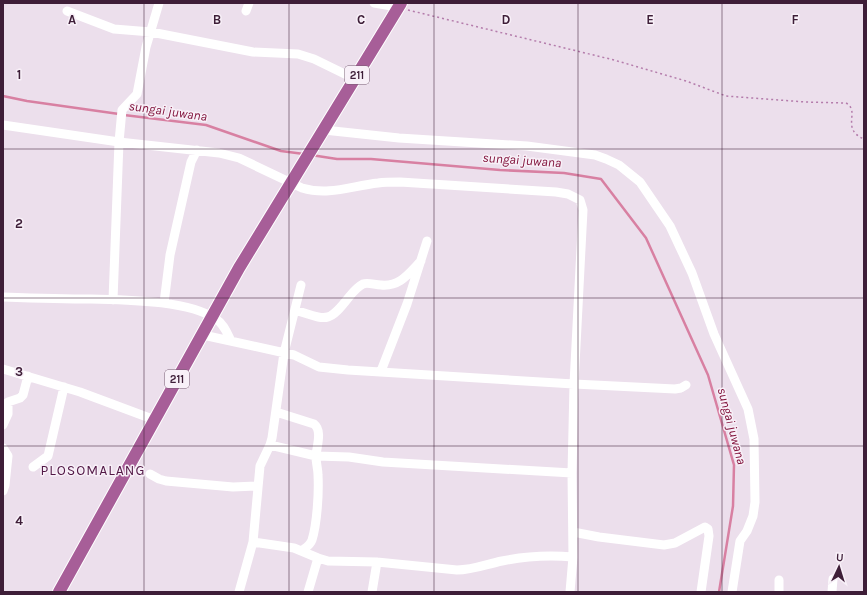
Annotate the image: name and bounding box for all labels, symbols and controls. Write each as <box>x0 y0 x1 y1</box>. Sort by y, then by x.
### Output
text: A <box>68 12 76 27</box>
text: B <box>213 12 221 27</box>
text: C <box>357 12 365 27</box>
text: D <box>502 12 511 27</box>
text: E <box>646 12 654 27</box>
text: F <box>791 12 799 27</box>
road number: 211 <box>345 66 369 84</box>
text: 1 <box>17 67 21 82</box>
water label: sungai juwana <box>128 98 209 124</box>
water label: sungai juwana <box>482 150 562 170</box>
text: 2 <box>15 216 23 231</box>
text: 3 <box>15 364 23 379</box>
road number: 211 <box>165 370 189 388</box>
water label: sungai juwana <box>715 386 750 467</box>
district label: PLOSOMALANG <box>41 462 145 479</box>
text: 4 <box>15 513 23 528</box>
north arrow <box>819 547 859 587</box>
text: U <box>835 551 844 564</box>

